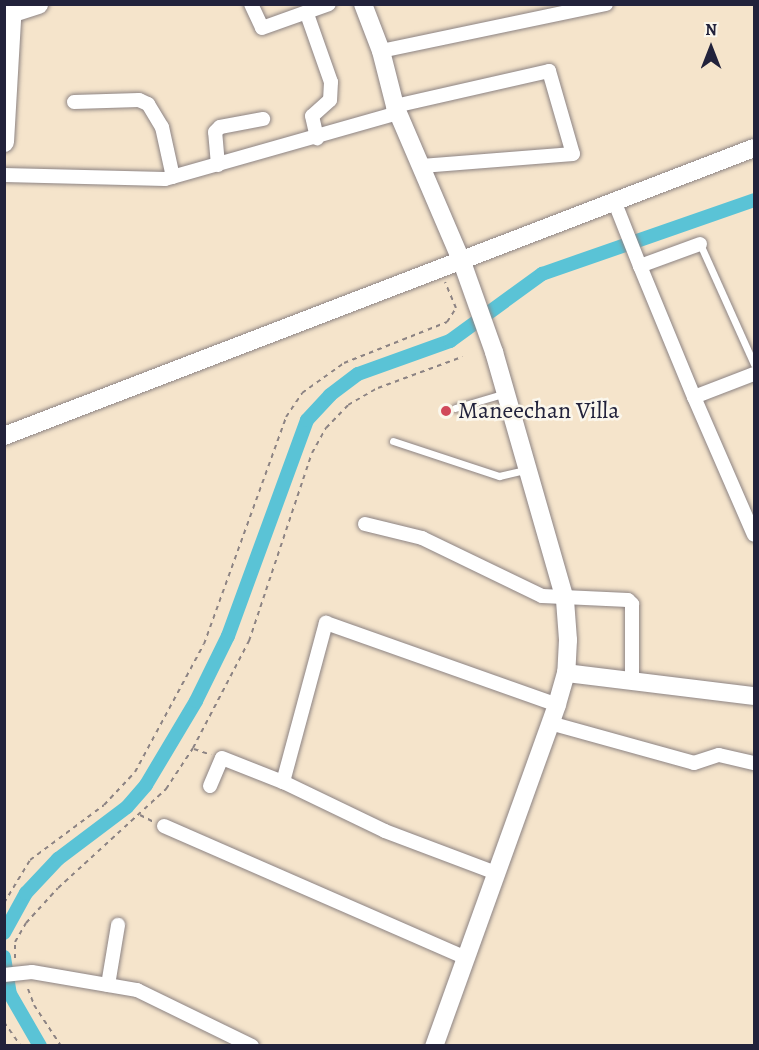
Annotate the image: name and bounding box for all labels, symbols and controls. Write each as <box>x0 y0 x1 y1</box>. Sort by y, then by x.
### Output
north arrow <box>681 18 741 78</box>
text: N <box>705 19 717 41</box>
place label: Maneechan Villa <box>458 397 619 425</box>
marker: Maneechan Villa <box>439 404 453 418</box>

